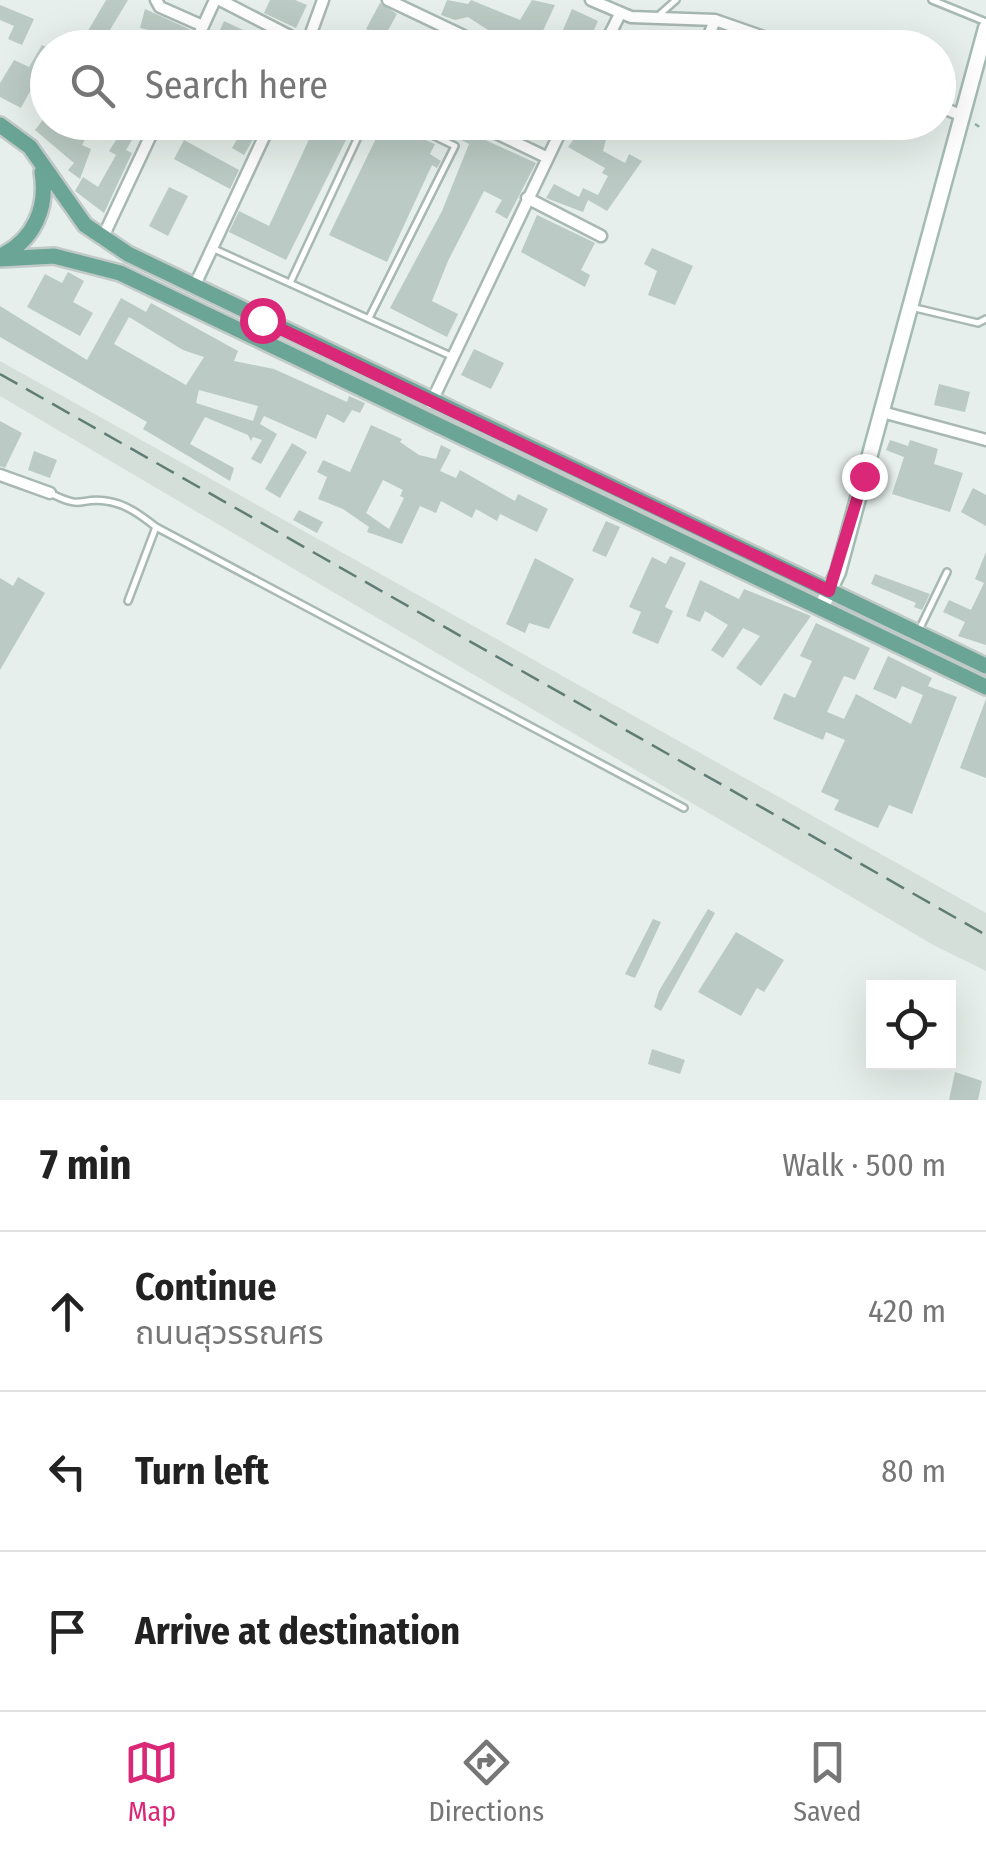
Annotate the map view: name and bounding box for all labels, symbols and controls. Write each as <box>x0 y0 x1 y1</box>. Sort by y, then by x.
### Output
search box <box>30 30 956 140</box>
icon: search <box>65 58 120 113</box>
text: Search here <box>145 62 328 108</box>
route start <box>240 298 286 344</box>
route end <box>842 454 888 500</box>
map controls <box>866 980 956 1070</box>
button: locate <box>866 980 956 1070</box>
text: 7 min <box>40 1140 132 1190</box>
text: Walk · 500 m <box>782 1146 946 1184</box>
text: Continue <box>135 1264 276 1310</box>
icon: ahead <box>40 1284 95 1339</box>
text: 420 m <box>868 1292 946 1330</box>
text: ถนนสุวรรณศร <box>135 1314 324 1352</box>
icon: left <box>40 1444 95 1499</box>
text: Turn left <box>135 1448 269 1494</box>
text: 80 m <box>881 1452 946 1490</box>
icon: arrive <box>40 1604 95 1659</box>
text: Arrive at destination <box>135 1608 460 1654</box>
tab: Map <box>124 1735 179 1828</box>
tab: Directions <box>428 1735 544 1828</box>
tab: Saved <box>793 1735 862 1828</box>

